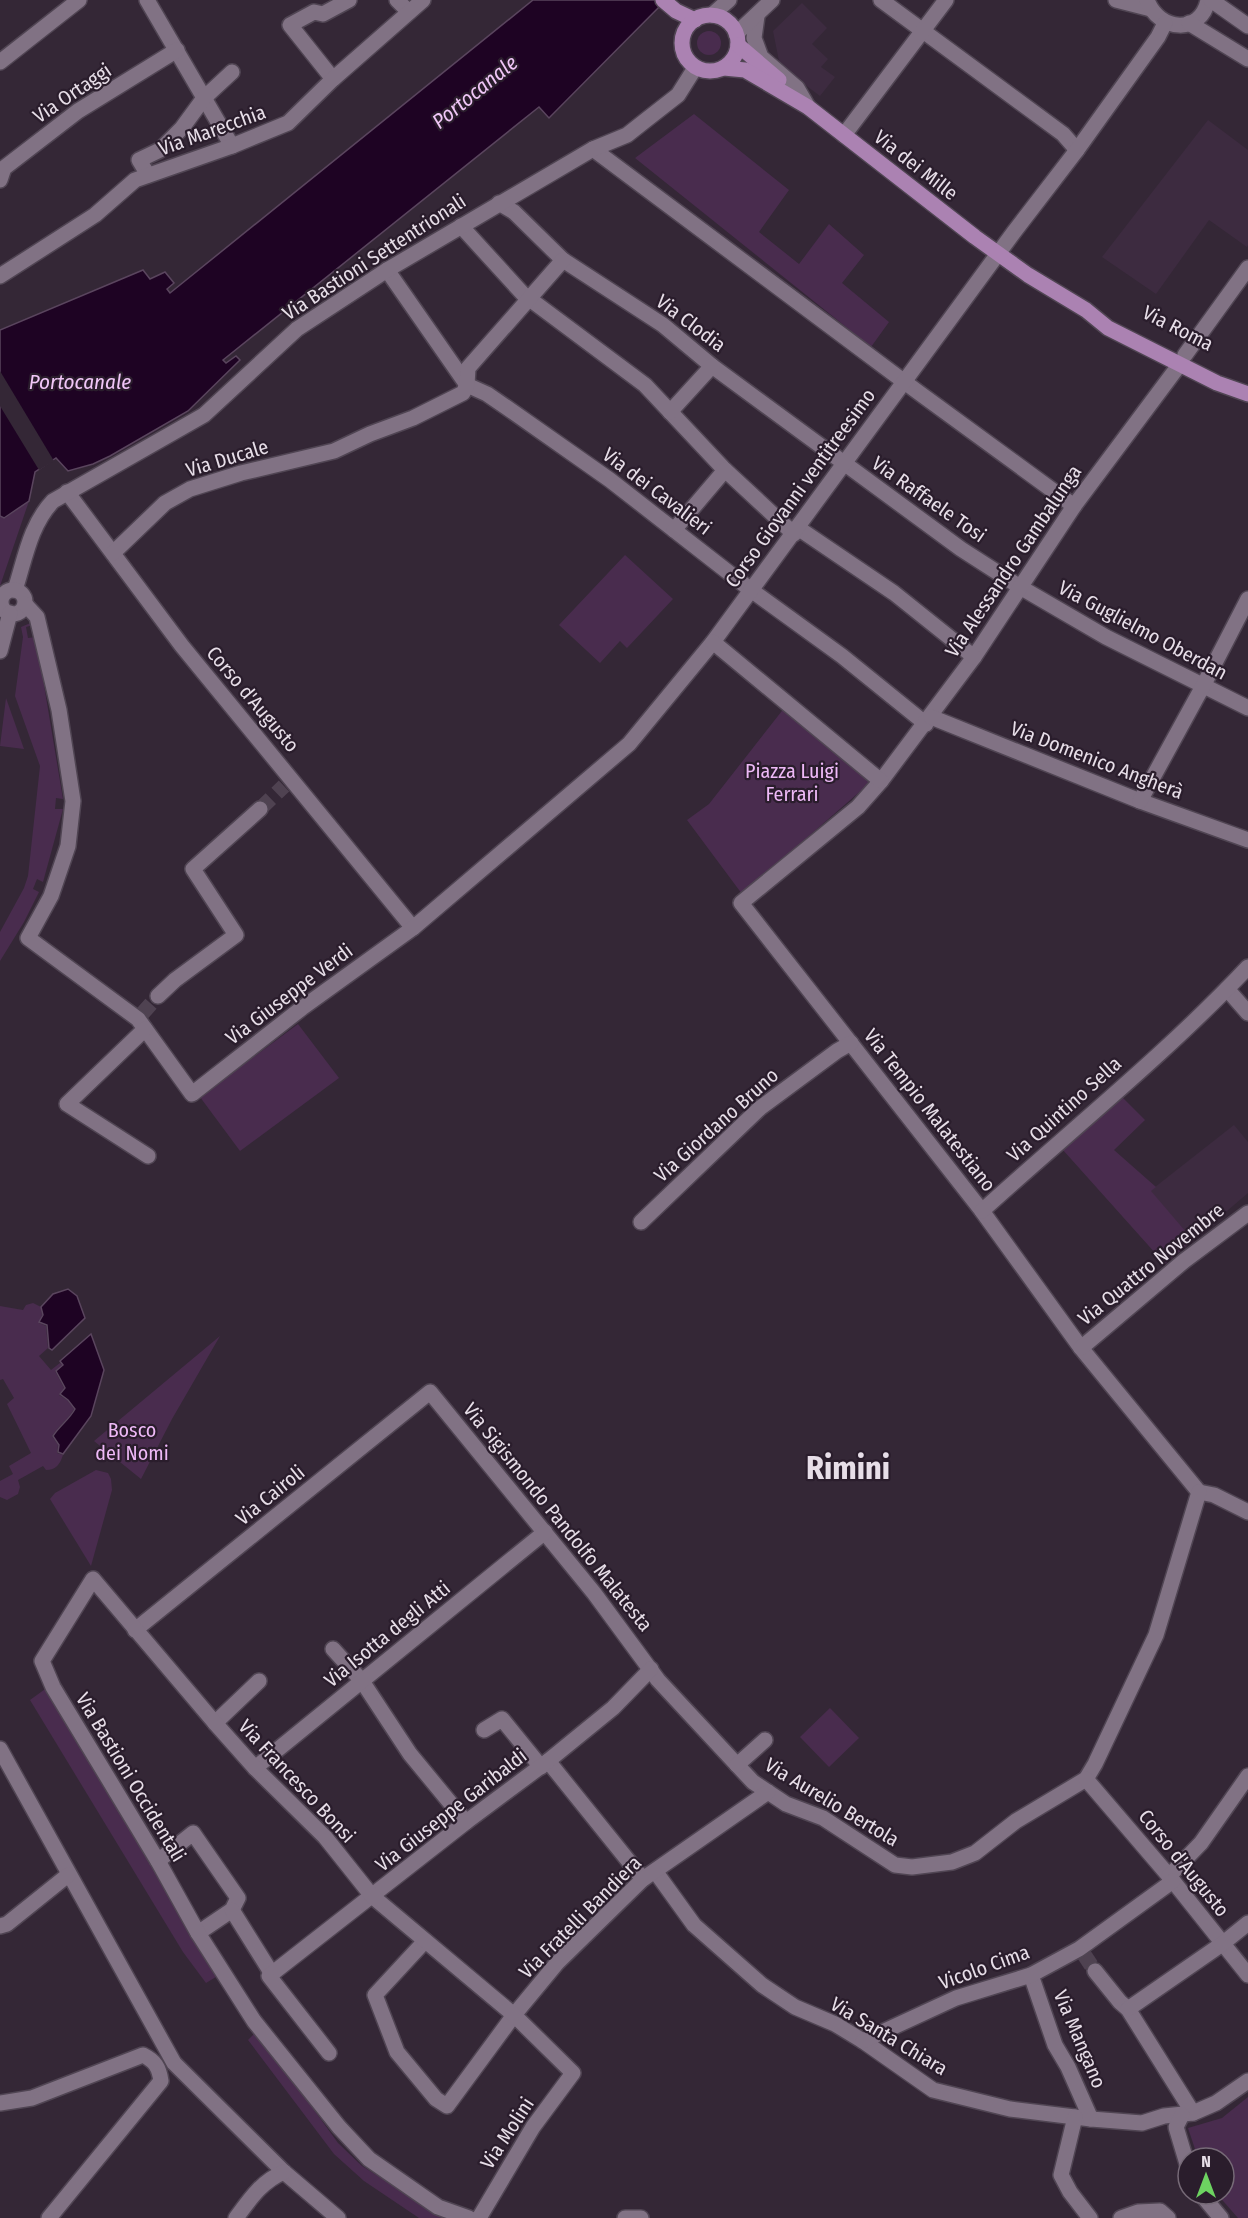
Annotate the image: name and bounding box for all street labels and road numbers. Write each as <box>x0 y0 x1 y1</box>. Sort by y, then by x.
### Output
street label: Via Ortaggi <box>28 58 116 128</box>
street label: Via Marecchia <box>155 100 269 160</box>
street label: Via dei Mille <box>869 125 963 205</box>
street label: Via Bastioni Settentrionali <box>278 189 470 325</box>
street label: Via Clodia <box>651 289 731 357</box>
street label: Via Roma <box>1139 300 1217 356</box>
street label: Corso Giovanni ventitreesimo <box>720 384 880 592</box>
street label: Via Ducale <box>183 434 271 482</box>
street label: Via dei Cavalieri <box>598 442 716 540</box>
street label: Via Raffaele Tosi <box>867 451 991 547</box>
street label: Via Alessandro Gambalunga <box>940 460 1086 662</box>
street label: Via Guglielmo Oberdan <box>1055 575 1231 685</box>
street label: Corso d'Augusto <box>202 641 304 757</box>
street label: Via Domenico Angherà <box>1007 716 1187 804</box>
street label: Via Giuseppe Verdi <box>221 938 357 1050</box>
street label: Via Tempio Malatestiano <box>859 1024 1001 1196</box>
street label: Via Quintino Sella <box>1002 1051 1126 1167</box>
street label: Via Giordano Bruno <box>649 1063 783 1187</box>
street label: Via Quattro Novembre <box>1073 1198 1229 1330</box>
street label: Via Sigismondo Pandolfo Malatesta <box>458 1398 658 1636</box>
street label: Via Cairoli <box>231 1460 309 1530</box>
street label: Via Isotta degli Atti <box>319 1576 455 1692</box>
street label: Via Bastioni Occidentali <box>71 1688 191 1866</box>
street label: Via Francesco Bonsi <box>234 1714 360 1848</box>
street label: Via Giuseppe Garibaldi <box>371 1744 531 1876</box>
street label: Via Aurelio Bertola <box>761 1753 903 1851</box>
street label: Corso d'Augusto <box>1134 1805 1234 1921</box>
street label: Via Fratelli Bandiera <box>514 1851 646 1983</box>
street label: Vicolo Cima <box>935 1940 1033 1994</box>
street label: Via Mangano <box>1049 1986 1111 2092</box>
street label: Via Santa Chiara <box>826 1992 952 2080</box>
street label: Via Molini <box>475 2093 539 2173</box>

